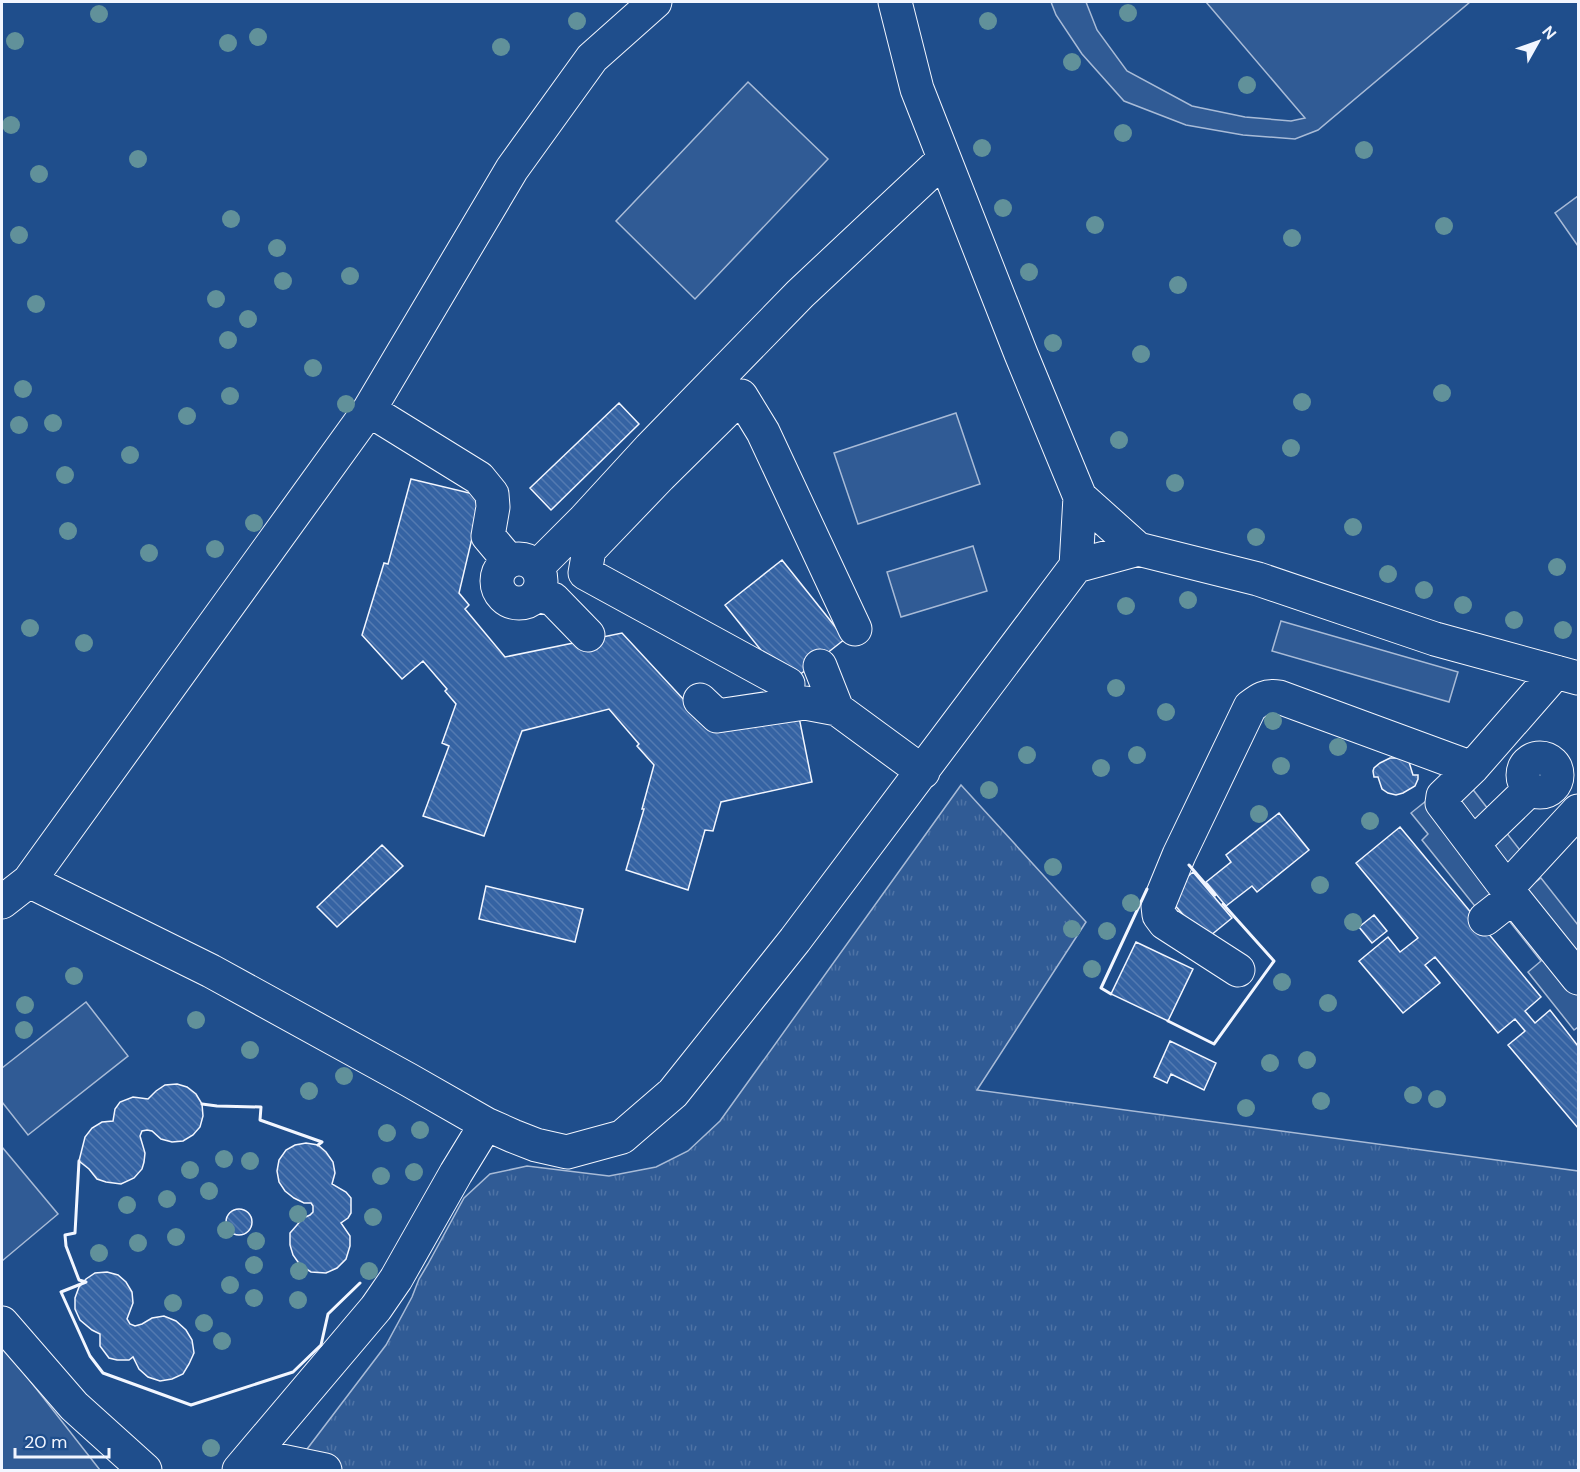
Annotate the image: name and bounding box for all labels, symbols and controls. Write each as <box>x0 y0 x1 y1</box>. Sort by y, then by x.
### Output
north arrow <box>1508 12 1568 72</box>
text: N <box>1537 21 1561 44</box>
scale bar <box>15 1421 110 1459</box>
text: 20 m <box>24 1430 67 1454</box>

